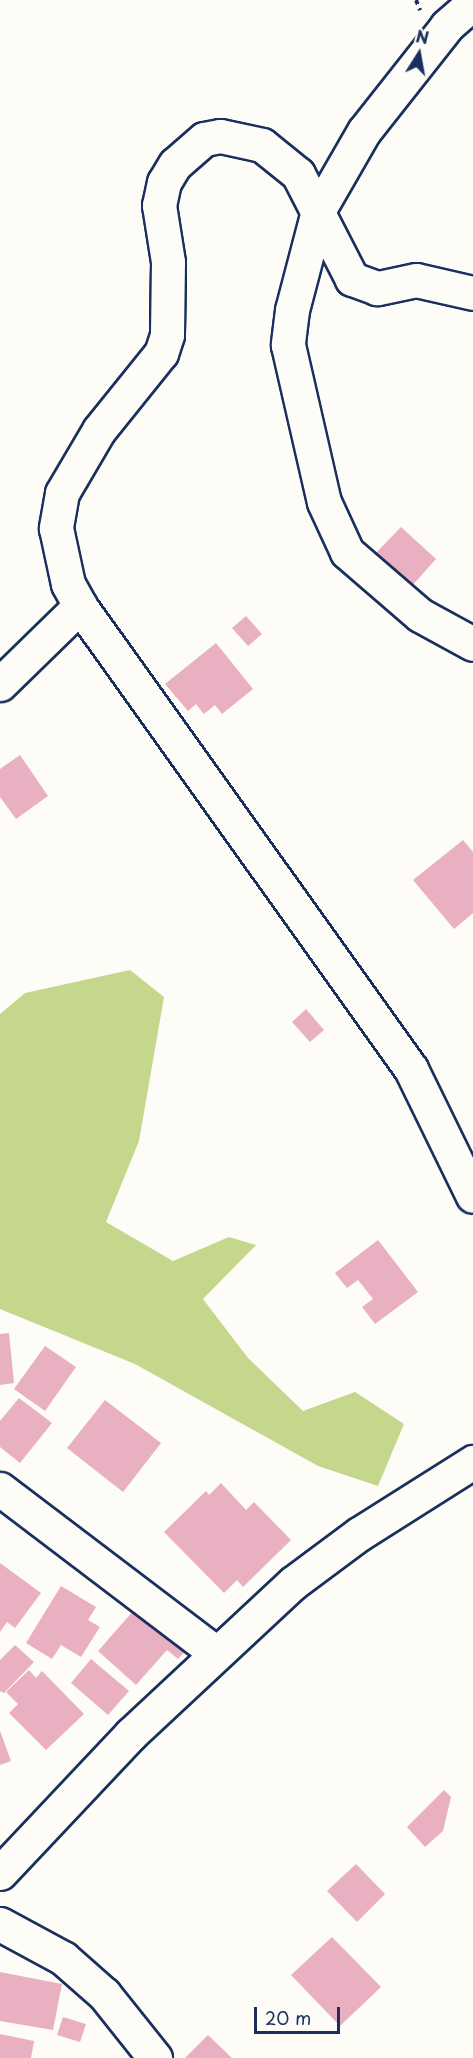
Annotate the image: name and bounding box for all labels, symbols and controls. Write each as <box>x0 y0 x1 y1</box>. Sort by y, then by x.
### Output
text: N <box>414 23 431 49</box>
north arrow <box>389 24 449 84</box>
scale bar <box>257 1995 342 2033</box>
text: 20 m <box>265 2004 311 2031</box>

